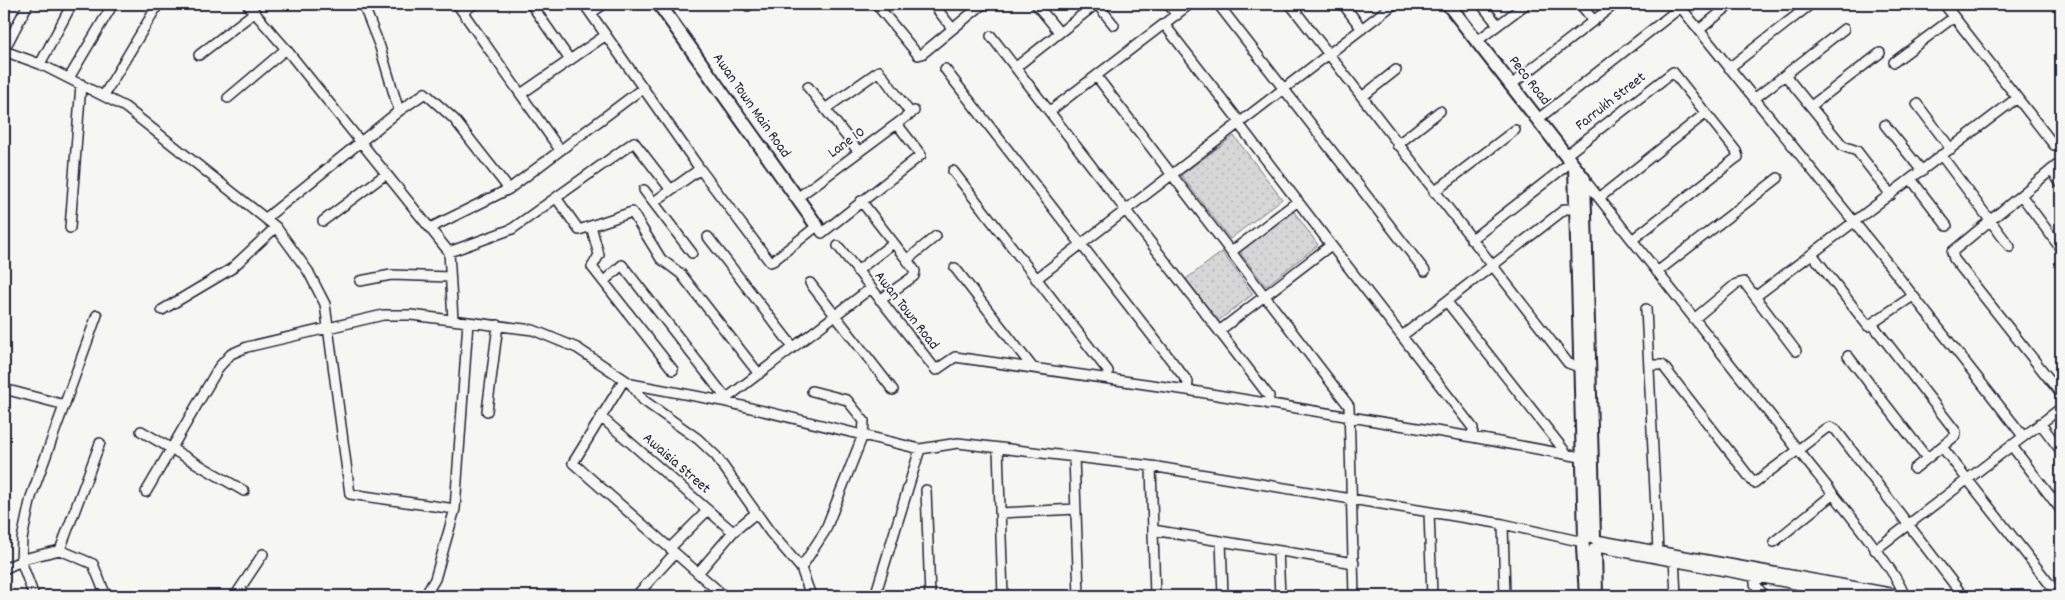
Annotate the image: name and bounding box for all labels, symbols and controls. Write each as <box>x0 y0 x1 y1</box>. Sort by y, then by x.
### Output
street label: Awan Town Main Road <box>707 49 795 163</box>
street label: Peco Road <box>1503 52 1555 110</box>
street label: Farrukh Street <box>1571 67 1651 137</box>
street label: Lane 10 <box>824 122 870 164</box>
street label: Awan Town Road <box>868 267 944 355</box>
street label: Awaisia Street <box>637 428 715 500</box>

